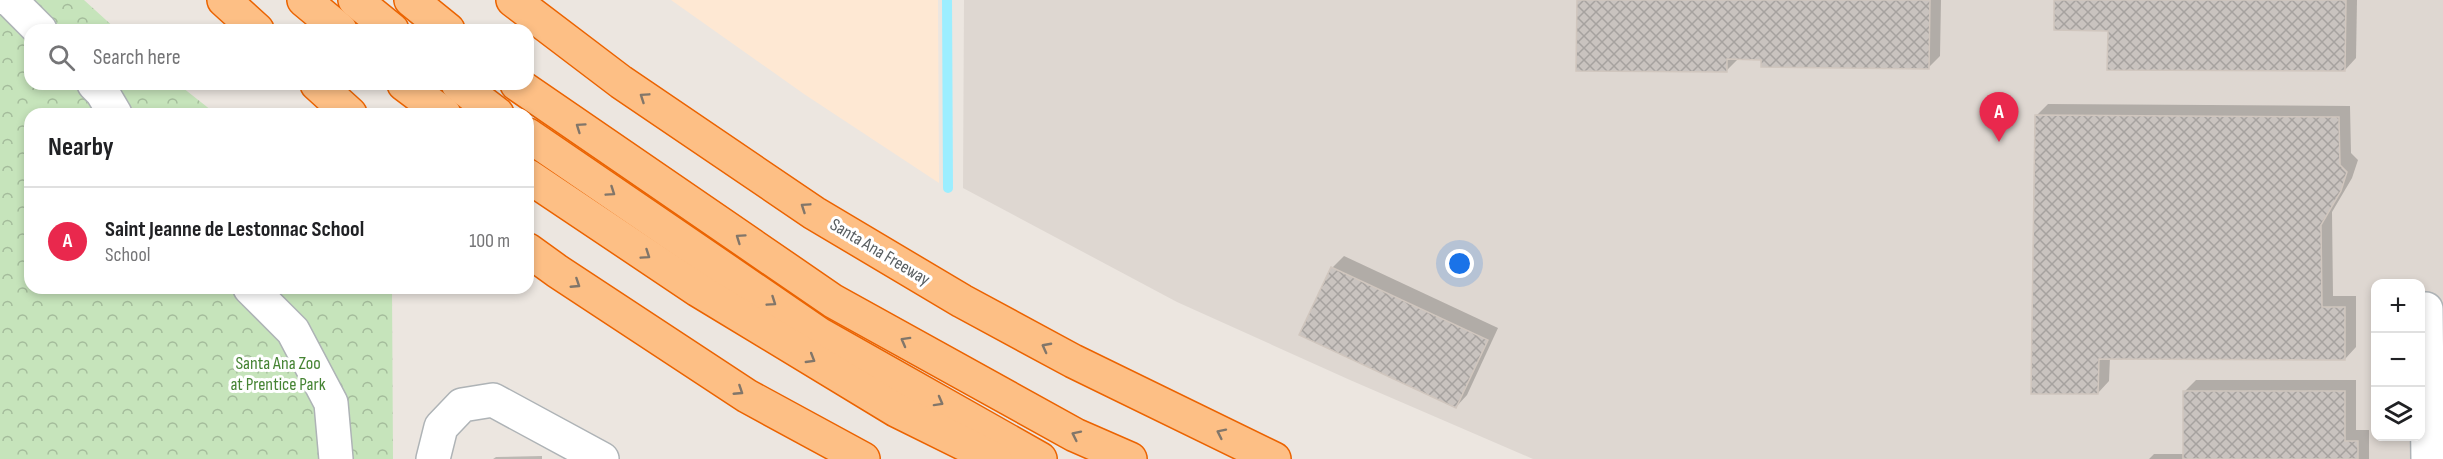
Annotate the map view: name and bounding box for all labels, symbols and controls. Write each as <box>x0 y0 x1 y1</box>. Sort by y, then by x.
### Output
search box <box>24 24 534 90</box>
icon: search <box>45 41 78 74</box>
text: Search here <box>93 44 180 71</box>
pin: A <box>1980 92 2018 142</box>
one-way arrow <box>640 93 651 104</box>
one-way arrow <box>575 123 586 134</box>
text: Nearby <box>48 132 114 163</box>
one-way arrow <box>604 185 615 196</box>
one-way arrow <box>801 203 812 214</box>
street label: Santa Ana Freeway <box>826 214 934 290</box>
text: Saint Jeanne de Lestonnac School <box>105 216 364 243</box>
text: A <box>63 229 72 253</box>
text: 100 m <box>469 229 510 253</box>
one-way arrow <box>736 234 747 245</box>
text: School <box>105 243 150 267</box>
one-way arrow <box>640 248 650 260</box>
your location <box>1445 249 1474 278</box>
one-way arrow <box>569 276 580 287</box>
map controls <box>2371 279 2425 441</box>
button: + <box>2371 279 2425 333</box>
one-way arrow <box>765 295 776 306</box>
button: − <box>2371 333 2425 387</box>
one-way arrow <box>901 337 911 348</box>
one-way arrow <box>1042 343 1053 354</box>
one-way arrow <box>805 352 815 363</box>
park label: Santa Ana Zoo at Prentice Park <box>230 353 326 395</box>
one-way arrow <box>733 383 743 395</box>
button: layers <box>2371 387 2425 441</box>
one-way arrow <box>933 395 943 406</box>
one-way arrow <box>1217 429 1228 441</box>
one-way arrow <box>1072 431 1083 442</box>

